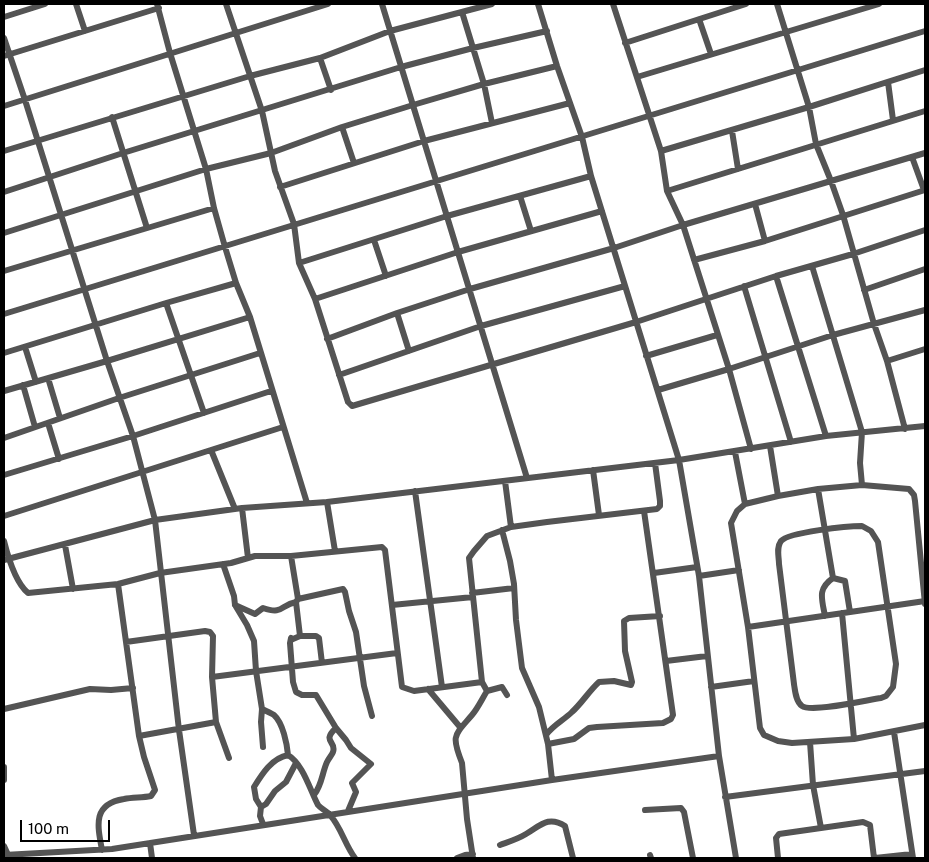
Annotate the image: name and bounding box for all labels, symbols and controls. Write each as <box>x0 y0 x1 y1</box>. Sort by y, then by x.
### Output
scale bar <box>22 810 112 842</box>
text: 100 m <box>28 820 69 837</box>

